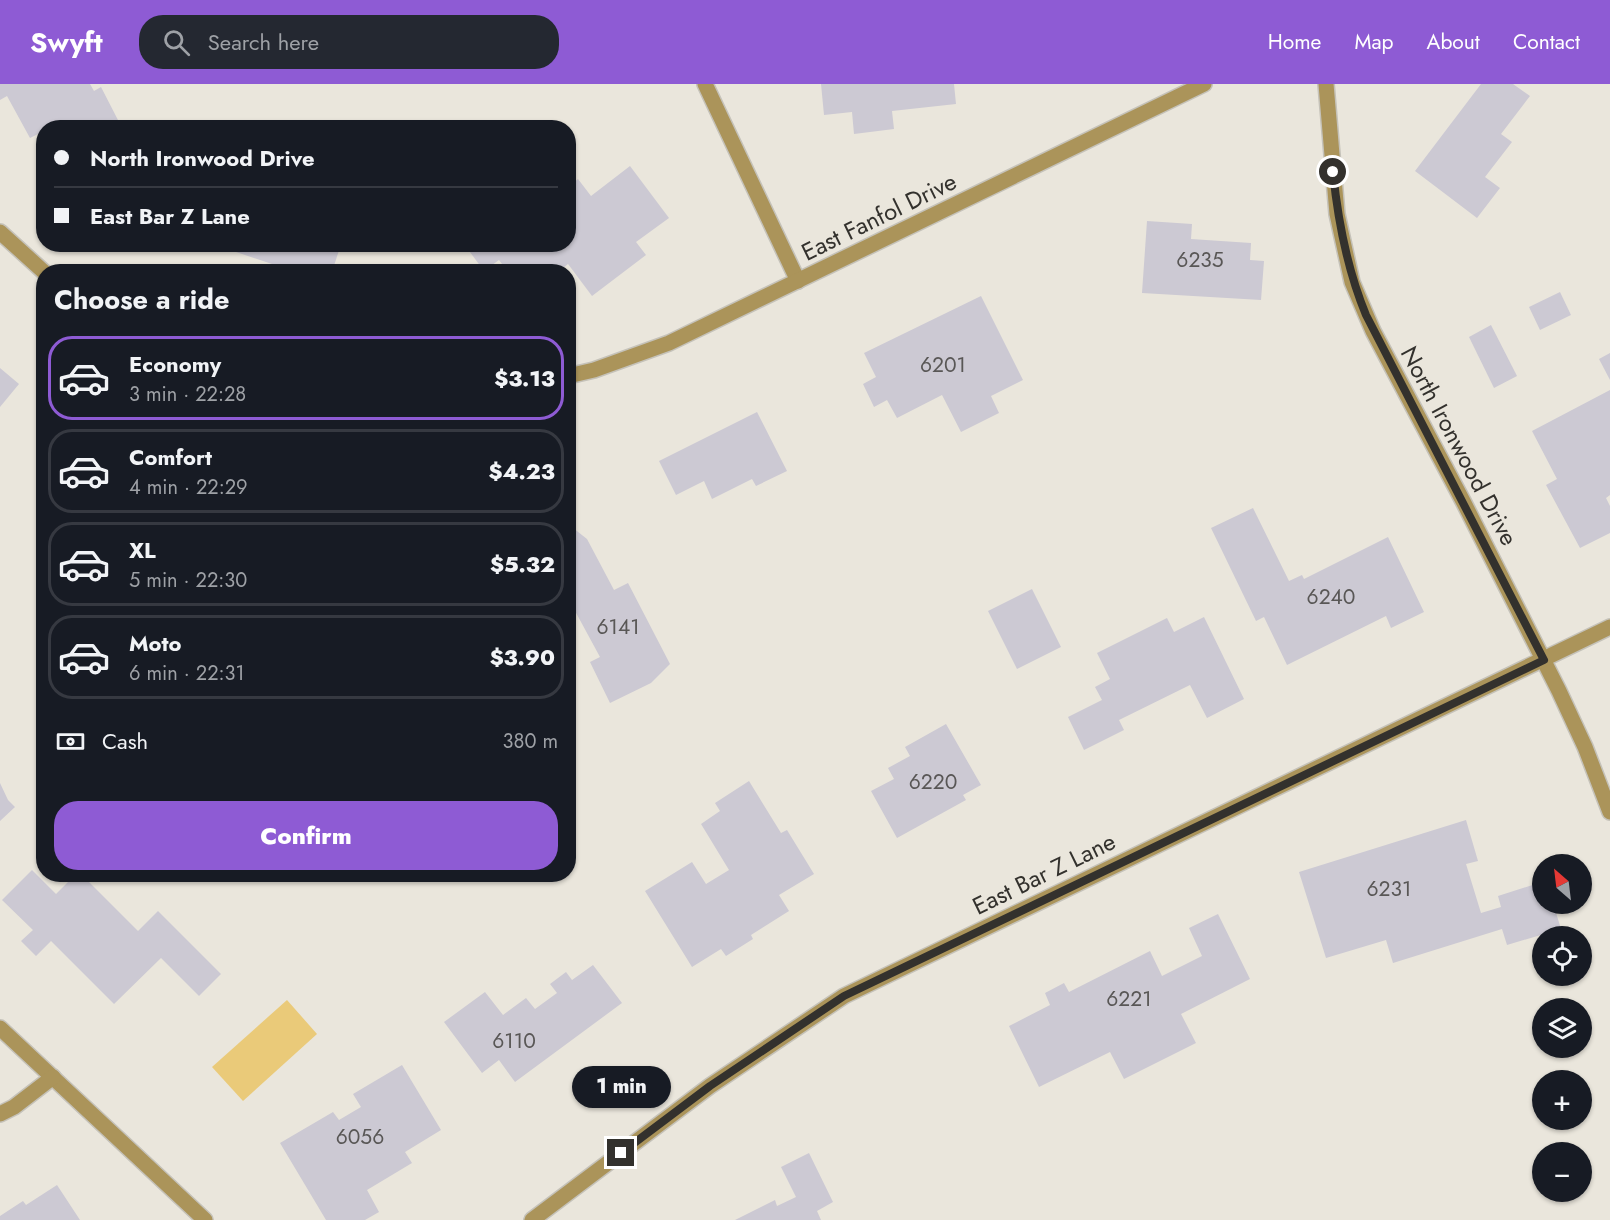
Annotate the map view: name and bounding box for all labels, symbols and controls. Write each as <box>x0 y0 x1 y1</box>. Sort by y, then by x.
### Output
search box <box>139 15 559 69</box>
text: Swyft <box>30 22 103 63</box>
icon: search <box>160 26 193 59</box>
text: Search here <box>208 26 319 58</box>
text: Home <box>1268 27 1321 57</box>
text: Map <box>1354 27 1394 57</box>
text: About <box>1427 27 1480 57</box>
text: Contact <box>1513 27 1580 57</box>
text: North Ironwood Drive <box>90 142 315 174</box>
route start <box>1319 158 1346 185</box>
street label: East Fanfol Drive <box>795 164 962 269</box>
text: East Bar Z Lane <box>90 200 250 232</box>
house number: 6235 <box>1176 245 1224 275</box>
text: Choose a ride <box>54 280 229 319</box>
street label: North Ironwood Drive <box>1392 340 1527 552</box>
text: Economy <box>129 348 221 380</box>
house number: 6201 <box>920 350 966 380</box>
icon: car <box>57 351 111 405</box>
text: $3.13 <box>494 362 555 394</box>
text: 3 min · 22:28 <box>129 380 246 409</box>
text: Comfort <box>129 441 212 473</box>
icon: car <box>57 444 111 498</box>
text: $4.23 <box>489 455 555 487</box>
text: 4 min · 22:29 <box>129 473 248 502</box>
text: XL <box>129 534 156 566</box>
icon: car <box>57 537 111 591</box>
text: $5.32 <box>490 548 555 580</box>
text: 5 min · 22:30 <box>129 566 247 595</box>
house number: 6240 <box>1307 582 1355 612</box>
house number: 6141 <box>596 612 640 642</box>
text: Moto <box>129 627 182 659</box>
icon: car <box>57 630 111 684</box>
text: $3.90 <box>490 641 555 673</box>
text: 6 min · 22:31 <box>129 659 245 688</box>
icon: cash <box>54 725 87 758</box>
text: Cash <box>102 725 148 757</box>
text: 380 m <box>503 727 558 756</box>
house number: 6220 <box>909 767 957 797</box>
button: Confirm <box>54 801 558 870</box>
street label: East Bar Z Lane <box>966 824 1121 923</box>
north arrow <box>1532 854 1592 914</box>
map controls <box>1532 854 1592 1202</box>
house number: 6231 <box>1367 874 1411 904</box>
button: locate <box>1532 926 1592 986</box>
house number: 6221 <box>1106 984 1152 1014</box>
button: layers <box>1532 998 1592 1058</box>
house number: 6110 <box>492 1026 536 1056</box>
callout: 1 min <box>572 1066 670 1108</box>
button: + <box>1532 1070 1592 1130</box>
text: 1 min <box>596 1072 647 1101</box>
house number: 6056 <box>336 1122 384 1152</box>
route end <box>607 1139 634 1166</box>
button: − <box>1532 1142 1592 1202</box>

